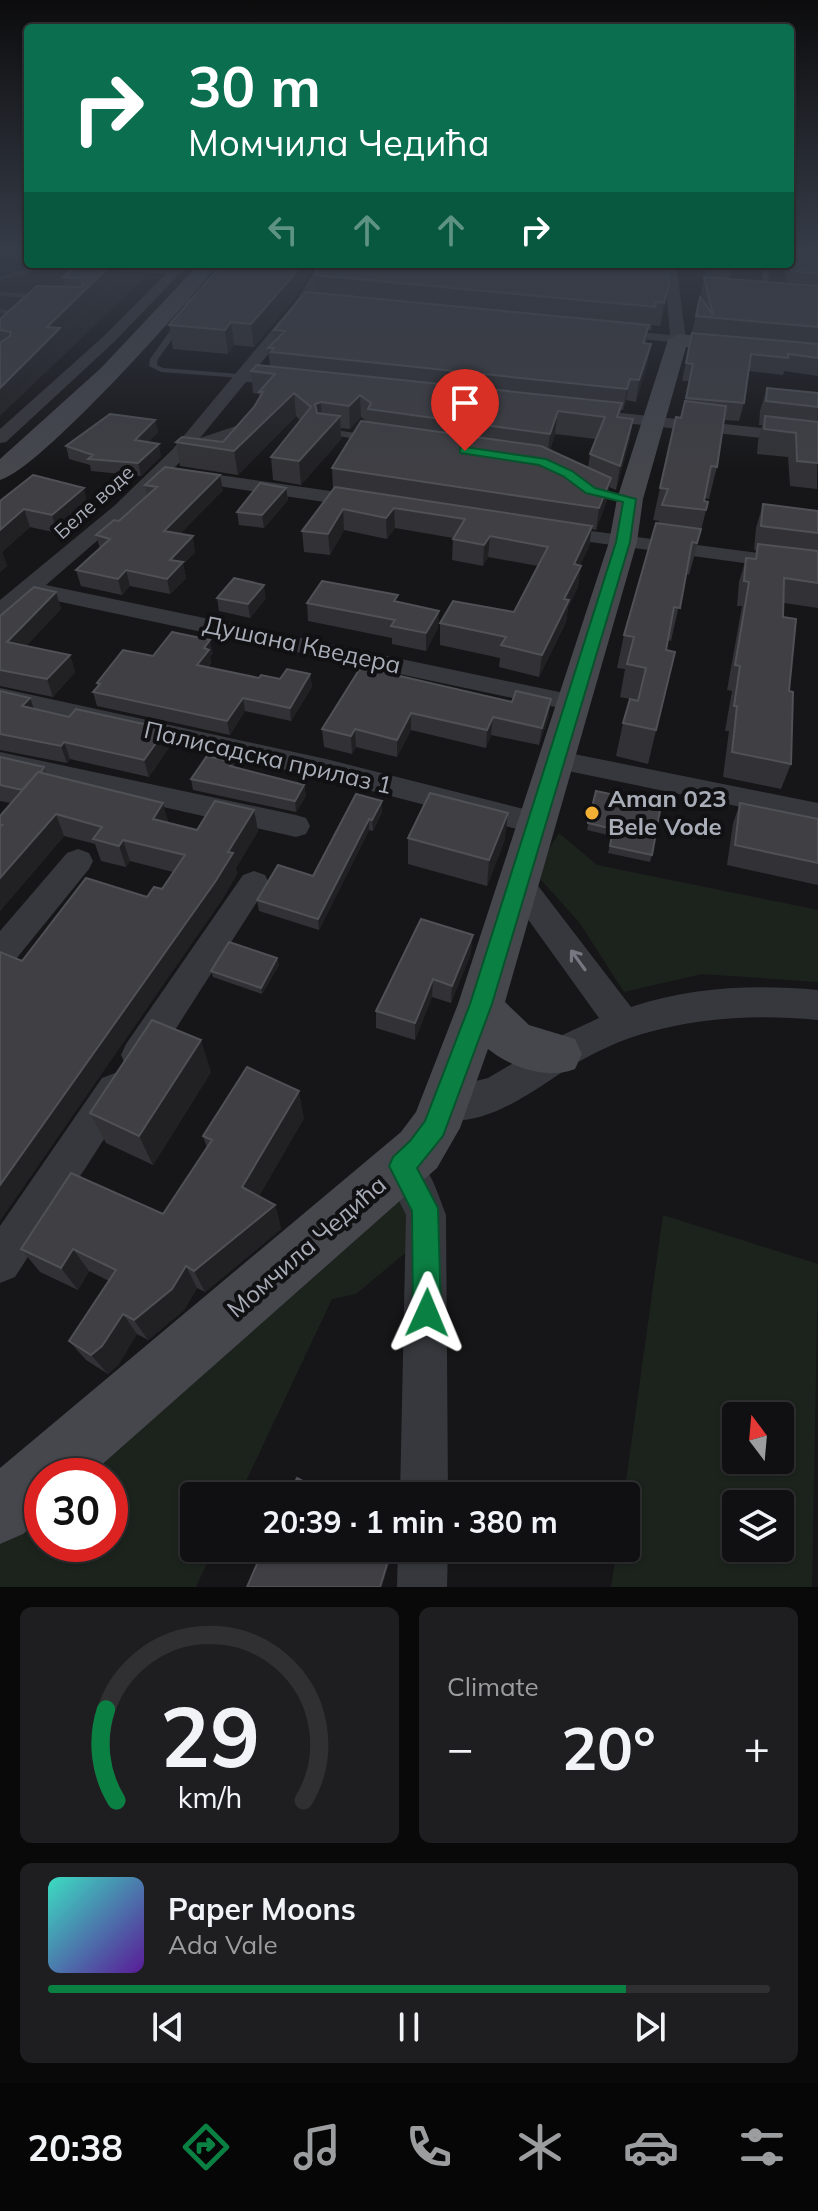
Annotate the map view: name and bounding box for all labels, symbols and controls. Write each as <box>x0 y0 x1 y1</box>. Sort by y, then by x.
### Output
text: 30 m <box>188 51 321 121</box>
icon: right <box>56 56 160 160</box>
text: Момчила Чедића <box>188 120 490 165</box>
icon: left <box>261 208 305 252</box>
icon: ahead <box>345 208 389 252</box>
icon: ahead <box>429 208 473 252</box>
icon: right <box>513 208 557 252</box>
pin <box>431 369 499 451</box>
icon: arrive <box>443 381 487 425</box>
street label: Беле воде <box>49 459 139 544</box>
street label: Душана Кведера <box>201 608 404 680</box>
street label: Палисадска прилаз 1 <box>141 714 395 800</box>
place label: Aman 023 Bele Vode <box>608 783 727 841</box>
marker: Aman 023 Bele Vode <box>583 804 601 822</box>
one-way arrow <box>570 950 586 972</box>
street label: Момчила Чедића <box>221 1169 392 1324</box>
position arrow <box>385 1271 469 1355</box>
north arrow <box>722 1402 794 1474</box>
map controls <box>722 1402 794 1562</box>
speed limit sign: 30 <box>24 1458 128 1562</box>
button: layers <box>722 1490 794 1562</box>
text: 20:39 · 1 min · 380 m <box>262 1503 558 1541</box>
text: Climate <box>447 1670 539 1703</box>
text: 29 <box>160 1683 259 1788</box>
text: 20° <box>561 1710 656 1785</box>
text: − <box>447 1720 473 1775</box>
text: + <box>744 1720 770 1775</box>
text: km/h <box>177 1779 242 1815</box>
text: Paper Moons <box>168 1890 356 1928</box>
text: Ada Vale <box>168 1928 278 1961</box>
icon: previous <box>146 2005 190 2049</box>
icon: pause <box>387 2005 431 2049</box>
icon: next <box>628 2005 672 2049</box>
icon: directions <box>178 2119 234 2175</box>
icon: music <box>289 2119 345 2175</box>
icon: phone <box>401 2119 457 2175</box>
icon: climate <box>512 2119 568 2175</box>
icon: car <box>623 2119 679 2175</box>
icon: filters <box>734 2119 790 2175</box>
text: 20:38 <box>28 2125 123 2170</box>

